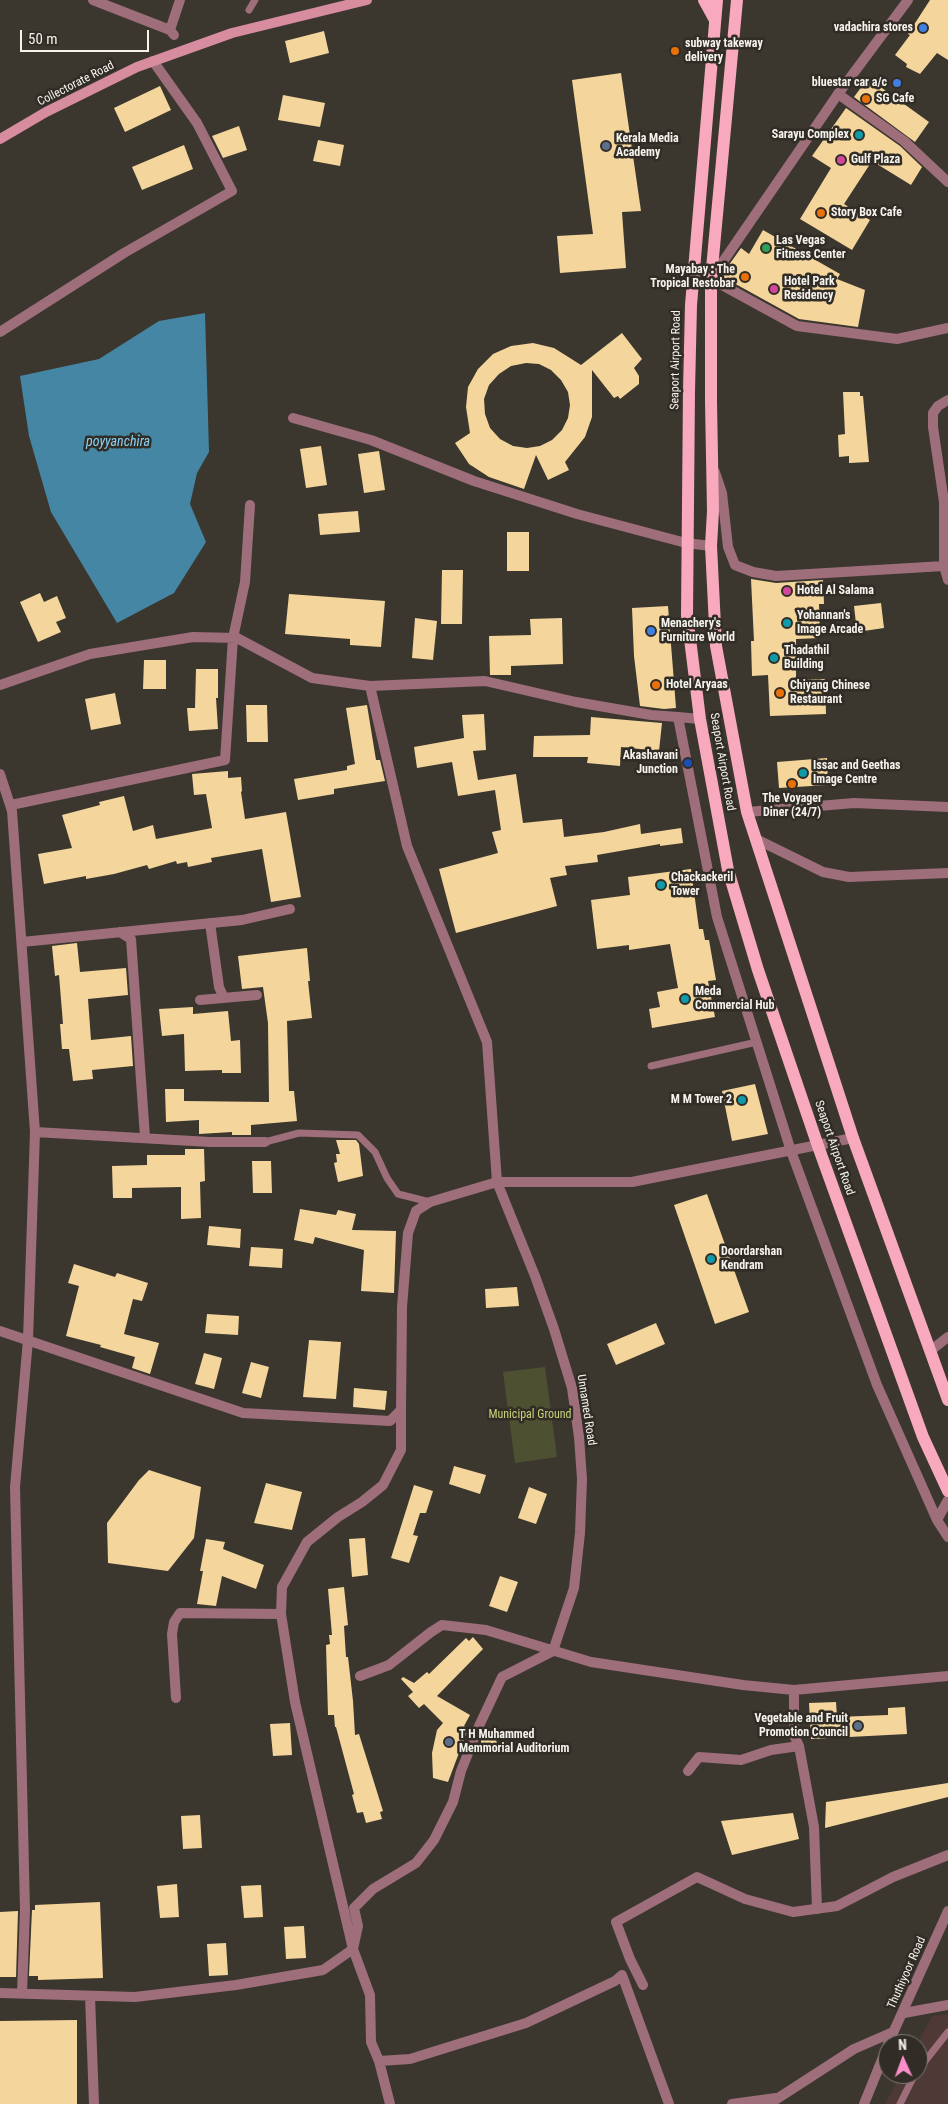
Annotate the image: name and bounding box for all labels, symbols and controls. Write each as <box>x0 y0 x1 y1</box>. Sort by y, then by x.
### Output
scale bar <box>22 20 151 52</box>
place label: vadachira stores <box>834 21 913 35</box>
marker: vadachira stores <box>917 22 929 34</box>
text: 50 m <box>28 30 58 48</box>
place label: subway takeway delivery <box>685 37 763 65</box>
marker: subway takeway delivery <box>669 45 681 57</box>
street label: Collectorate Road <box>35 58 117 110</box>
place label: bluestar car a/c <box>812 76 887 90</box>
marker: bluestar car a/c <box>891 77 903 89</box>
place label: SG Cafe <box>876 92 914 106</box>
marker: SG Cafe <box>860 93 872 105</box>
place label: Sarayu Complex <box>772 128 849 142</box>
marker: Sarayu Complex <box>853 129 865 141</box>
place label: Kerala Media Academy <box>616 132 679 160</box>
marker: Kerala Media Academy <box>600 140 612 152</box>
place label: Gulf Plaza <box>851 153 900 167</box>
marker: Gulf Plaza <box>835 154 847 166</box>
place label: Story Box Cafe <box>831 206 902 220</box>
marker: Story Box Cafe <box>815 207 827 219</box>
place label: Las Vegas Fitness Center <box>776 234 846 262</box>
marker: Las Vegas Fitness Center <box>760 242 772 254</box>
place label: Mayabay : The Tropical Restobar <box>650 263 735 291</box>
marker: Mayabay : The Tropical Restobar <box>739 271 751 283</box>
place label: Hotel Park Residency <box>784 275 835 303</box>
marker: Hotel Park Residency <box>768 283 780 295</box>
street label: Seaport Airport Road <box>668 310 684 410</box>
water label: poyyanchira <box>86 434 150 450</box>
place label: Hotel Al Salama <box>797 584 874 598</box>
marker: Hotel Al Salama <box>781 585 793 597</box>
place label: Yohannan's Image Arcade <box>797 609 863 637</box>
place label: Menachery's Furniture World <box>661 617 735 645</box>
marker: Yohannan's Image Arcade <box>781 617 793 629</box>
marker: Menachery's Furniture World <box>645 625 657 637</box>
place label: Thadathil Building <box>784 644 829 672</box>
marker: Thadathil Building <box>768 652 780 664</box>
place label: Hotel Aryaas <box>666 678 728 692</box>
marker: Hotel Aryaas <box>650 679 662 691</box>
place label: Chiyang Chinese Restaurant <box>790 679 870 707</box>
marker: Chiyang Chinese Restaurant <box>774 687 786 699</box>
street label: Seaport Airport Road <box>706 712 738 812</box>
place label: Akashavani Junction <box>623 749 678 777</box>
marker: Akashavani Junction <box>682 757 694 769</box>
place label: Issac and Geethas Image Centre <box>813 759 901 787</box>
marker: Issac and Geethas Image Centre <box>797 767 809 779</box>
marker: The Voyager Diner (24/7) <box>786 778 798 790</box>
place label: The Voyager Diner (24/7) <box>762 792 822 820</box>
place label: Chackackeril Tower <box>671 871 733 899</box>
marker: Chackackeril Tower <box>655 879 667 891</box>
place label: Meda Commercial Hub <box>695 985 774 1013</box>
marker: Meda Commercial Hub <box>679 993 691 1005</box>
place label: M M Tower 2 <box>671 1093 732 1107</box>
marker: M M Tower 2 <box>736 1094 748 1106</box>
street label: Seaport Airport Road <box>811 1099 857 1197</box>
place label: Doordarshan Kendram <box>721 1245 782 1273</box>
marker: Doordarshan Kendram <box>705 1253 717 1265</box>
street label: Unnamed Road <box>573 1374 599 1446</box>
park label: Municipal Ground <box>488 1408 572 1422</box>
place label: Vegetable and Fruit Promotion Council <box>755 1712 848 1740</box>
marker: Vegetable and Fruit Promotion Council <box>852 1720 864 1732</box>
place label: T H Muhammed Memmorial Auditorium <box>459 1728 569 1756</box>
marker: T H Muhammed Memmorial Auditorium <box>443 1736 455 1748</box>
street label: Thuthiyoor Road <box>885 1935 929 2011</box>
north arrow <box>878 2034 928 2084</box>
text: N <box>898 2037 907 2053</box>

